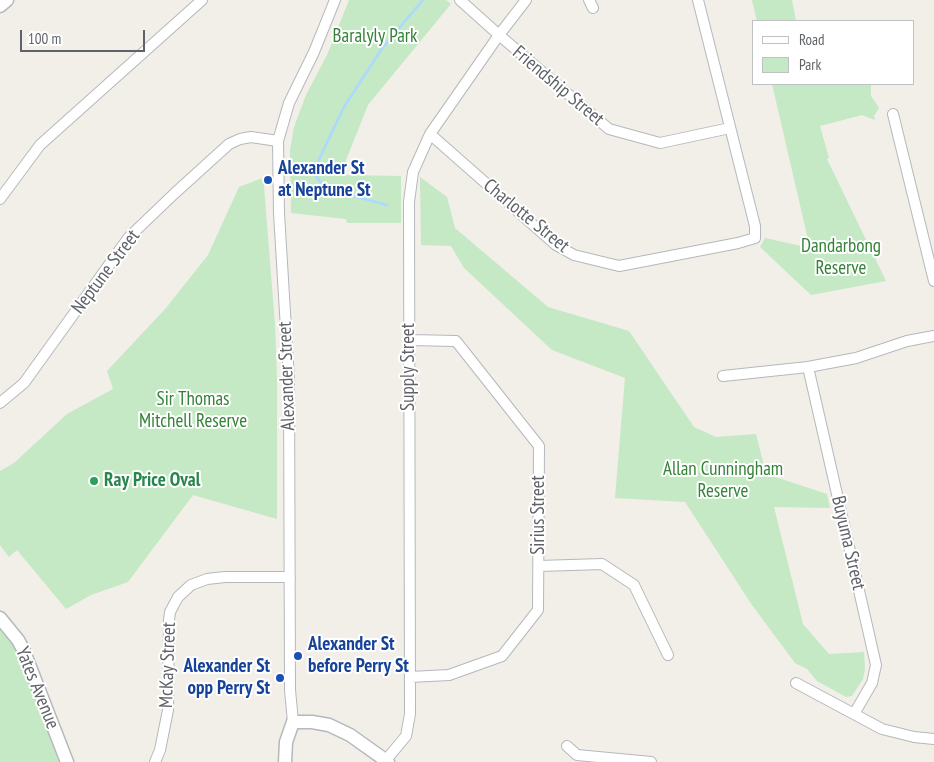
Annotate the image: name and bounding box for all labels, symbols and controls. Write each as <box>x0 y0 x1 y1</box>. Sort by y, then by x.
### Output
scale bar <box>22 20 148 52</box>
legend <box>752 20 914 85</box>
park label: Baralyly Park <box>333 26 417 48</box>
text: 100 m <box>28 29 61 48</box>
text: Road <box>799 30 825 49</box>
street label: Friendship Street <box>508 41 608 131</box>
text: Park <box>799 55 821 74</box>
place label: Alexander St at Neptune St <box>278 158 371 202</box>
marker: Alexander St at Neptune St <box>262 174 274 186</box>
street label: Charlotte Street <box>478 174 574 258</box>
street label: Neptune Street <box>67 225 145 319</box>
park label: Dandarbong Reserve <box>801 236 881 280</box>
street label: Alexander Street <box>274 321 300 431</box>
street label: Supply Street <box>398 323 420 411</box>
park label: Sir Thomas Mitchell Reserve <box>139 389 247 433</box>
park label: Allan Cunningham Reserve <box>663 459 783 503</box>
place label: Ray Price Oval <box>104 470 200 492</box>
marker: Ray Price Oval <box>88 475 100 487</box>
street label: Sirius Street <box>528 475 550 555</box>
street label: Buyuma Street <box>826 494 870 592</box>
street label: McKay Street <box>155 622 181 708</box>
place label: Alexander St before Perry St <box>308 634 409 678</box>
street label: Yates Avenue <box>10 644 64 732</box>
marker: Alexander St before Perry St <box>292 650 304 662</box>
place label: Alexander St opp Perry St <box>183 656 270 700</box>
marker: Alexander St opp Perry St <box>274 672 286 684</box>

